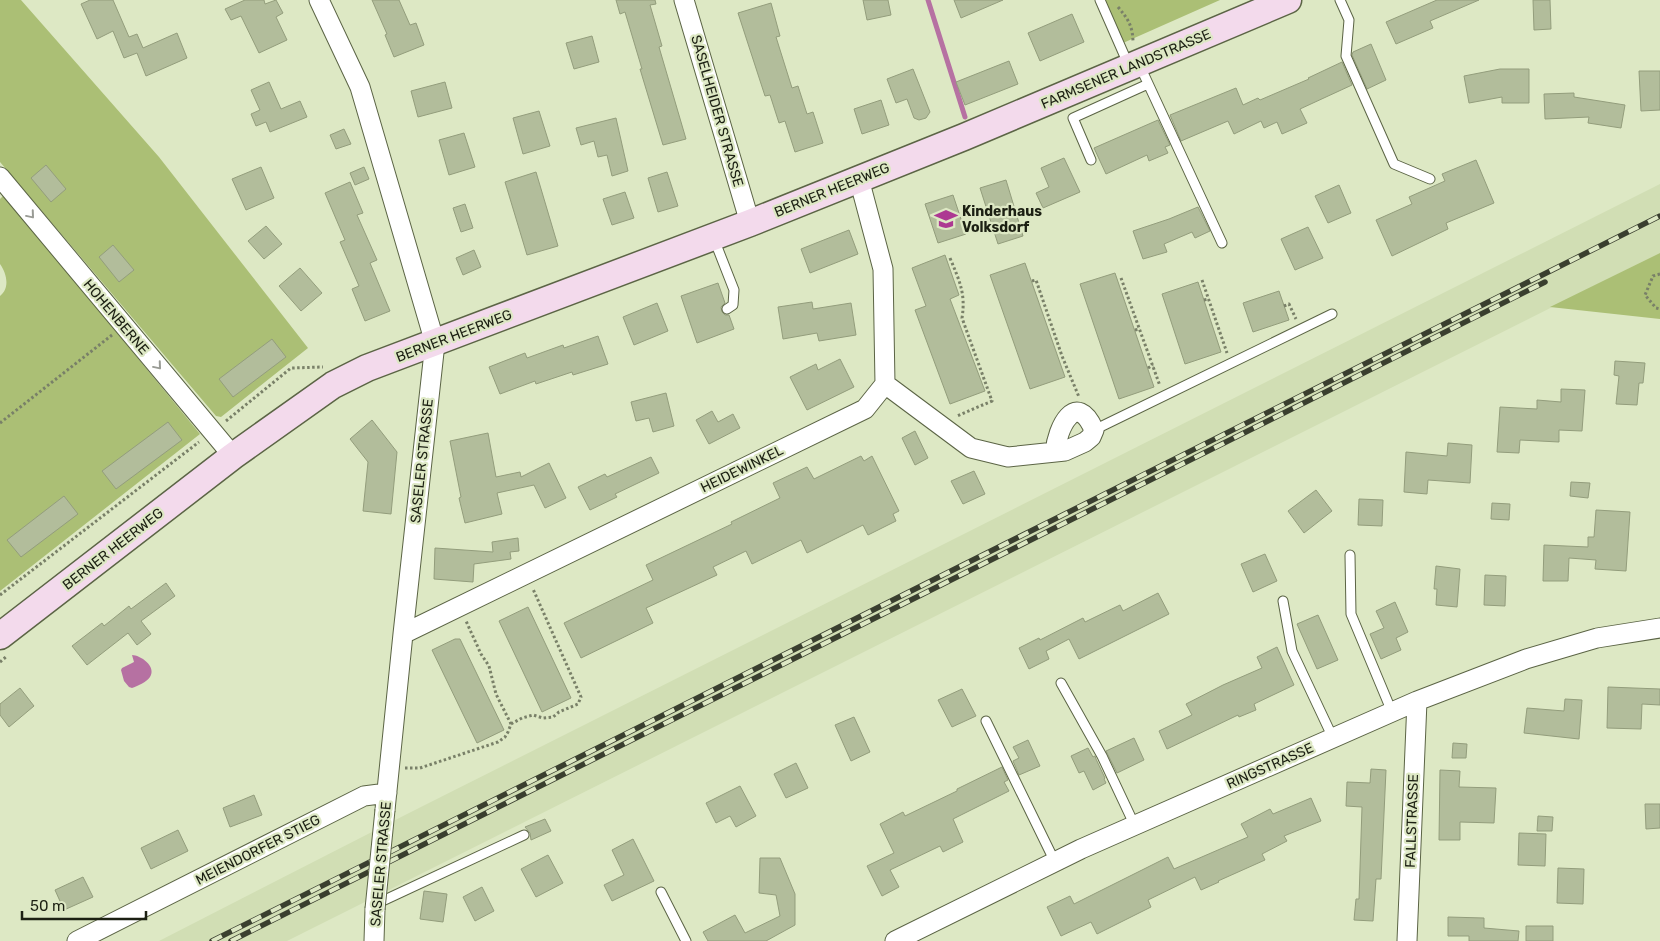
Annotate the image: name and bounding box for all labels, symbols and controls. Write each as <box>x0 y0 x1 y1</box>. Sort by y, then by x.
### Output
street label: FARMSENER LANDSTRASSE <box>1038 25 1214 113</box>
street label: SASELHEIDER STRASSE <box>687 33 747 189</box>
street label: BERNER HEERWEG <box>772 159 892 221</box>
place label: Kinderhaus Volksdorf <box>962 203 1042 236</box>
school or university icon: Kinderhaus Volksdorf <box>933 206 959 232</box>
one-way arrow <box>26 209 34 218</box>
street label: HOHENBERNE <box>80 276 152 358</box>
street label: BERNER HEERWEG <box>394 306 514 366</box>
one-way arrow <box>152 361 161 370</box>
street label: SASELER STRASSE <box>407 398 437 524</box>
street label: HEIDEWINKEL <box>698 442 786 496</box>
street label: BERNER HEERWEG <box>59 504 167 594</box>
street label: RINGSTRASSE <box>1224 739 1316 793</box>
street label: FALLSTRASSE <box>1402 774 1422 868</box>
street label: SASELER STRASSE <box>367 801 395 927</box>
street label: MEIENDORFER STIEG <box>193 811 323 889</box>
scale bar <box>22 888 146 920</box>
text: 50 m <box>30 897 65 915</box>

